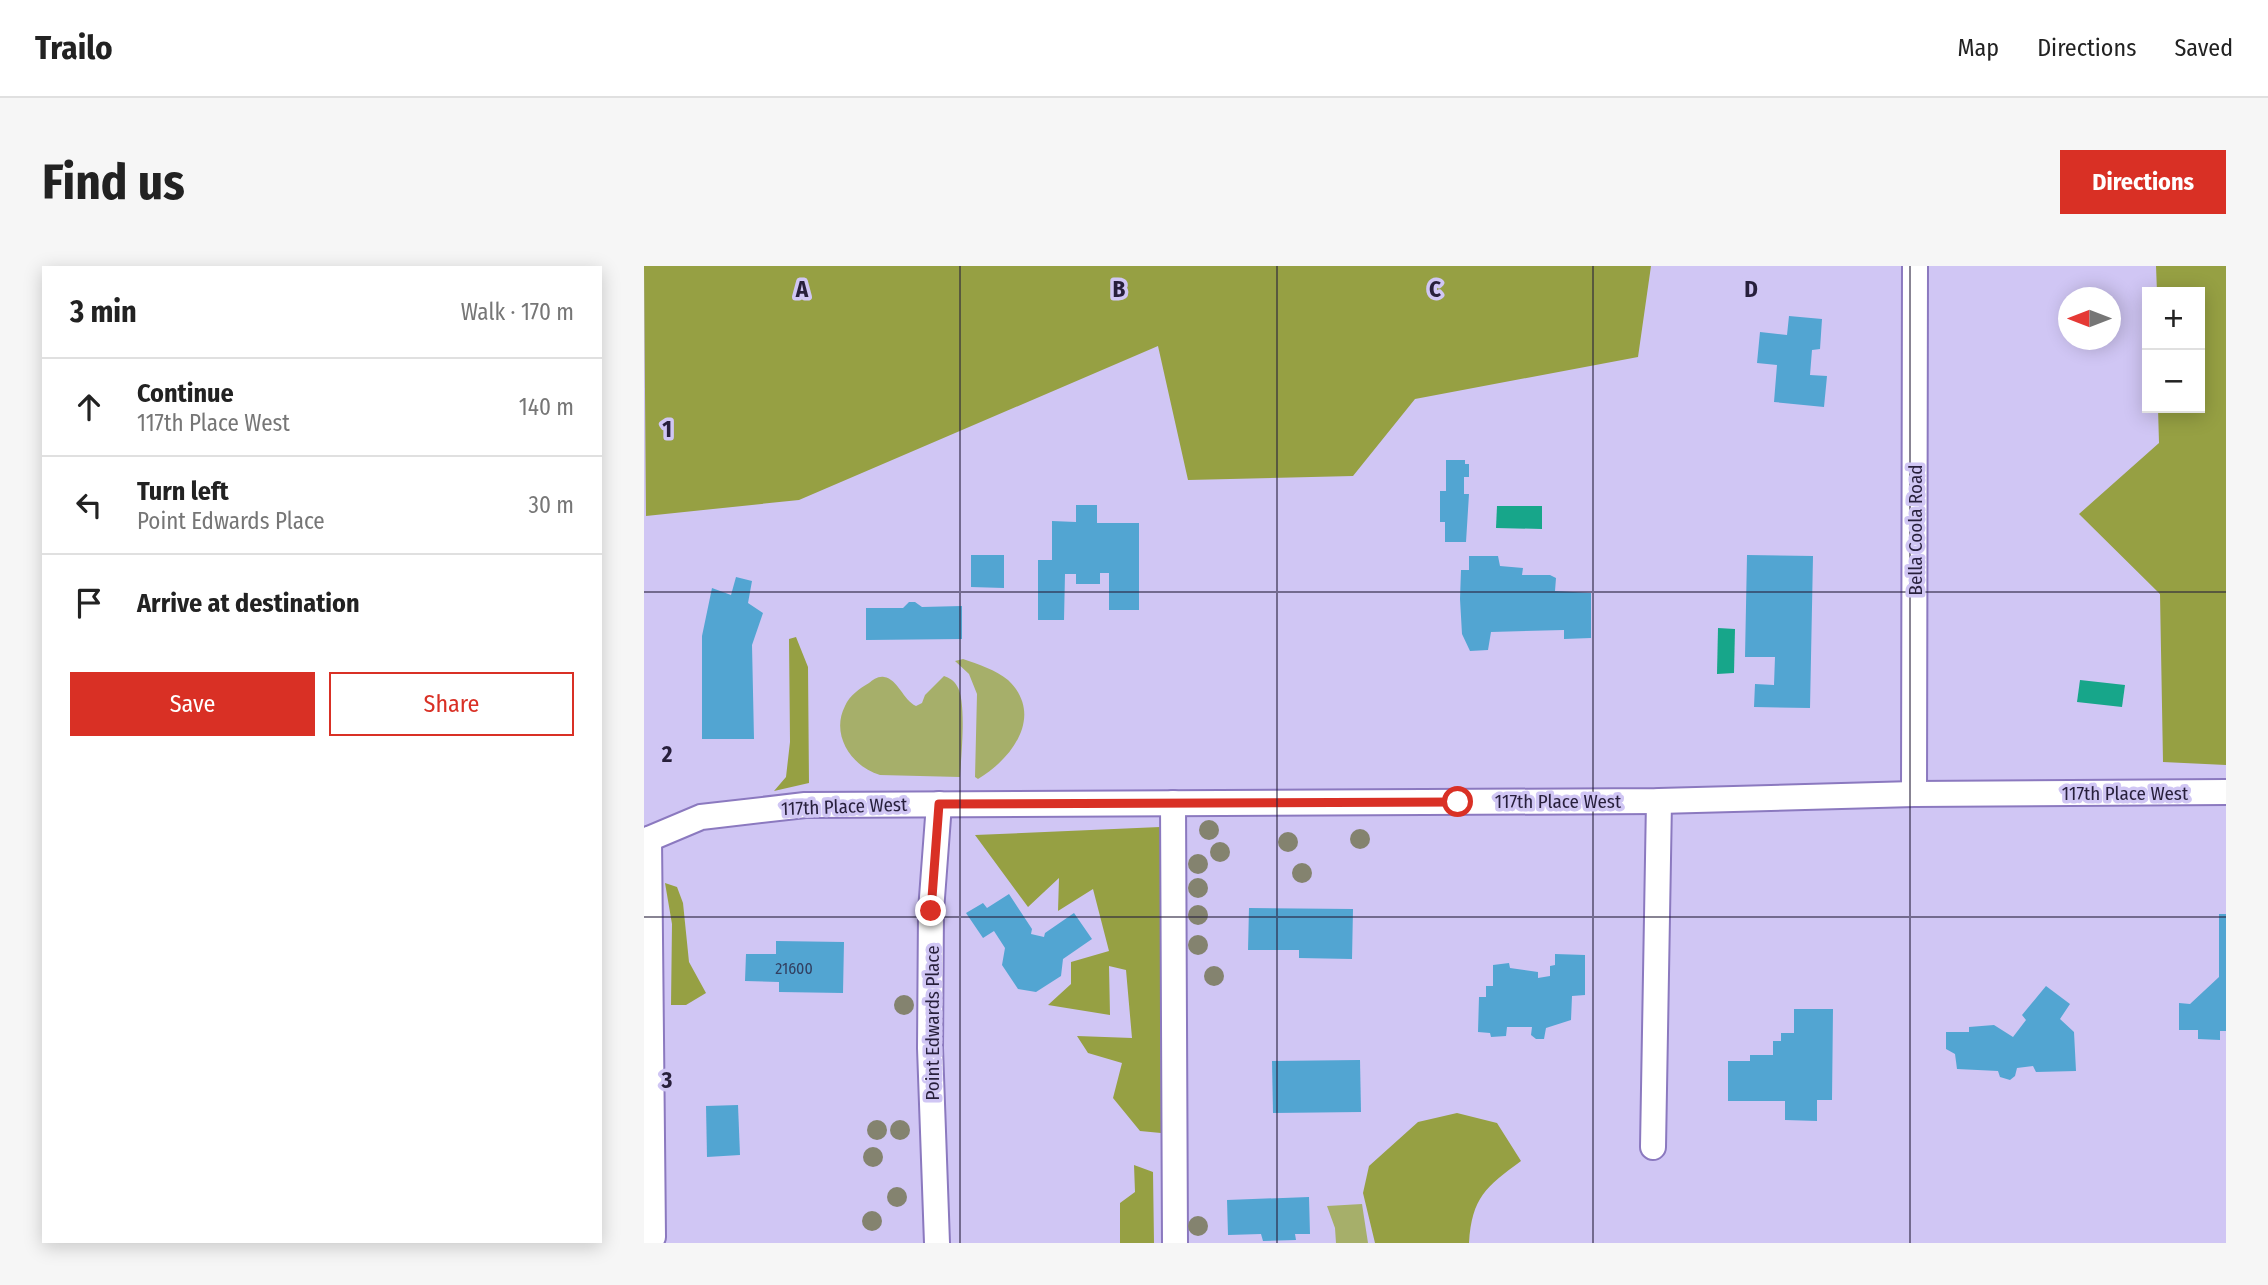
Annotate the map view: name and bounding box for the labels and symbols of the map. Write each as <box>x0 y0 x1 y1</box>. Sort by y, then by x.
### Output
text: A <box>795 275 809 303</box>
text: B <box>1113 275 1126 303</box>
text: C <box>1429 275 1441 303</box>
text: D <box>1744 275 1758 303</box>
north arrow <box>2058 287 2121 350</box>
text: 1 <box>662 415 672 443</box>
street label: Bella Coola Road <box>1904 465 1927 595</box>
text: 2 <box>661 740 673 768</box>
street label: 117th Place West <box>2062 782 2189 805</box>
route start <box>1442 786 1473 817</box>
street label: 117th Place West <box>1495 790 1622 813</box>
street label: 117th Place West <box>781 793 908 820</box>
route end <box>915 895 946 926</box>
street label: Point Edwards Place <box>921 945 944 1101</box>
house number: 21600 <box>775 959 813 978</box>
text: 3 <box>661 1066 673 1094</box>

